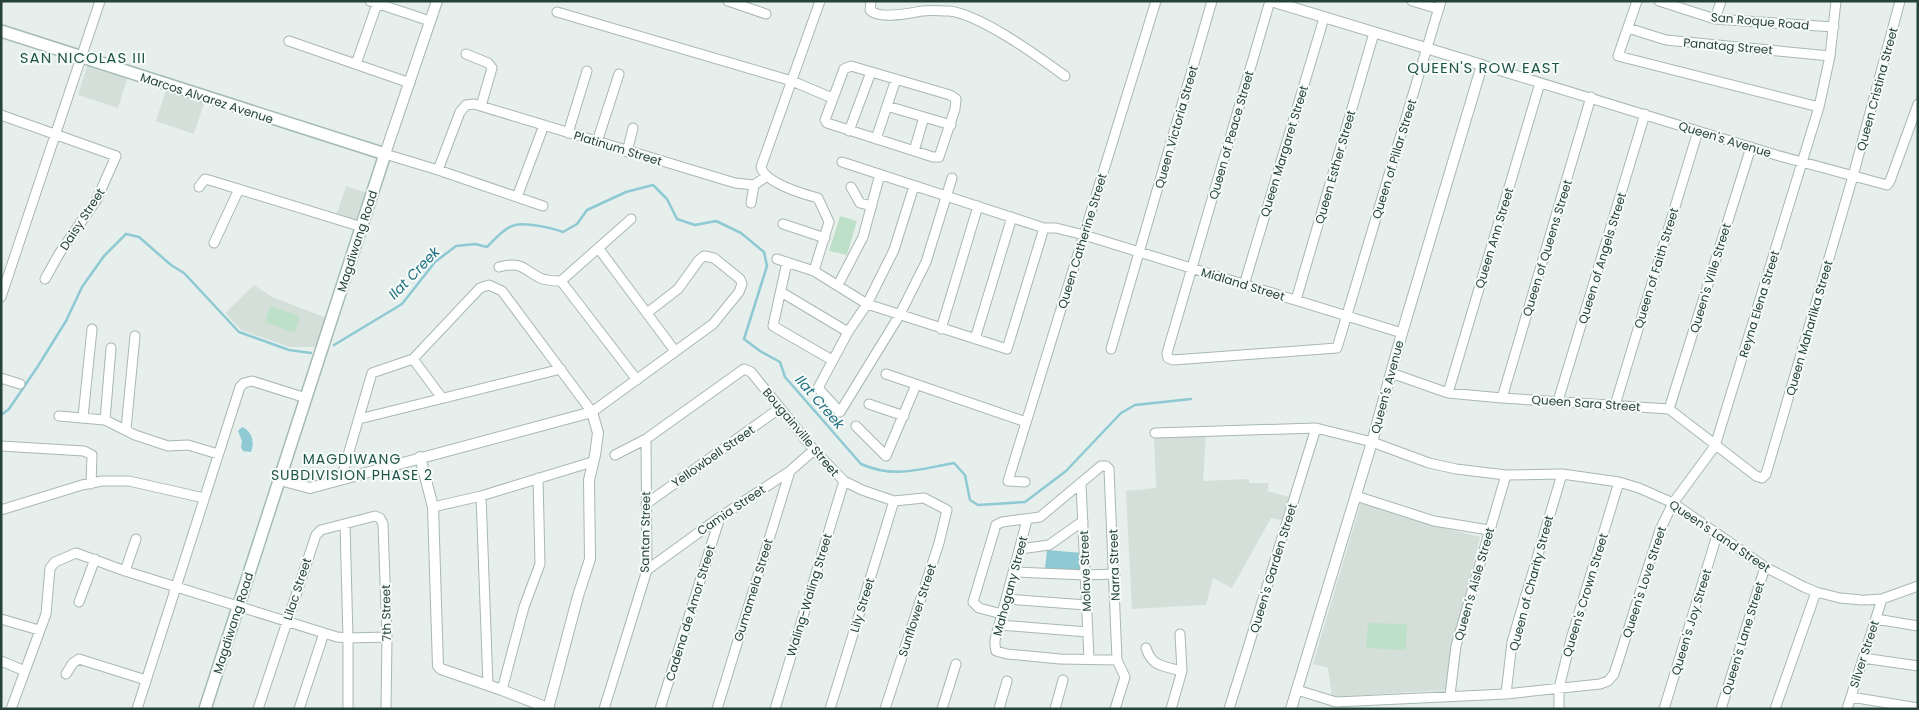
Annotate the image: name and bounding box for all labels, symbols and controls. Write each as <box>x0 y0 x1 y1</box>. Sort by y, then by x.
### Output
street label: San Roque Road <box>1710 8 1810 34</box>
street label: Queen Cristina Street <box>1852 25 1902 153</box>
street label: Panatag Street <box>1683 34 1773 58</box>
district label: SAN NICOLAS III <box>20 47 146 68</box>
district label: QUEEN'S ROW EAST <box>1407 57 1561 78</box>
street label: Queen Victoria Street <box>1150 64 1202 190</box>
street label: Marcos Alvarez Avenue <box>138 68 276 128</box>
street label: Queen of Peace Street <box>1204 69 1258 201</box>
street label: Queen Margaret Street <box>1256 83 1312 219</box>
street label: Queen of Pillar Street <box>1368 97 1420 221</box>
street label: Queen Esther Street <box>1311 108 1359 226</box>
street label: Queen's Avenue <box>1677 117 1773 161</box>
street label: Platinum Street <box>572 127 664 169</box>
street label: Queen Catherine Street <box>1053 171 1111 311</box>
street label: Queen of Queens Street <box>1518 178 1576 318</box>
street label: Daisy Street <box>56 185 108 253</box>
street label: Queen Ann Street <box>1471 185 1517 291</box>
street label: Magdiwang Road <box>333 188 381 294</box>
street label: Queen of Angels Street <box>1574 190 1630 326</box>
street label: Queen of Faith Street <box>1630 206 1682 330</box>
street label: Queen's Ville Street <box>1685 221 1735 335</box>
water label: Ilat Creek <box>384 242 445 304</box>
street label: Reyna Elena Street <box>1735 248 1783 360</box>
street label: Queen Maharlika Street <box>1782 258 1836 398</box>
street label: Midland Street <box>1199 263 1287 305</box>
street label: Queen's Avenue <box>1366 338 1408 436</box>
water label: Ilat Creek <box>791 370 850 434</box>
street label: Bougainville Street <box>759 384 843 480</box>
street label: Queen Sara Street <box>1531 391 1641 415</box>
street label: Yellowbell Street <box>668 421 758 491</box>
district label: MAGDIWANG SUBDIVISION PHASE 2 <box>271 449 433 485</box>
street label: Camia Street <box>693 481 769 539</box>
street label: Santan Street <box>636 491 654 573</box>
street label: Queen's Land Street <box>1666 496 1774 576</box>
street label: Queen's Garden Street <box>1245 501 1301 635</box>
street label: Queen of Charity Street <box>1505 513 1557 653</box>
street label: Queen's Love Street <box>1618 524 1670 640</box>
street label: Queen's Aisle Street <box>1450 525 1498 643</box>
street label: Narra Street <box>1104 529 1124 601</box>
street label: Molave Street <box>1075 530 1095 612</box>
street label: Waling-Waling Street <box>782 531 836 659</box>
street label: Queen's Crown Street <box>1558 531 1612 659</box>
street label: Mahogany Street <box>988 534 1032 638</box>
street label: Gumamela Street <box>729 536 777 644</box>
street label: Cadena de Amor Street <box>661 543 719 683</box>
street label: Lilac Street <box>279 556 315 622</box>
street label: Sunflower Street <box>894 561 940 659</box>
street label: Queen's Joy Street <box>1667 567 1715 677</box>
street label: Magdiwang Road <box>209 570 257 676</box>
street label: Lily Street <box>846 576 878 634</box>
street label: Queen's Lane Street <box>1718 579 1768 697</box>
street label: 7th Street <box>377 584 395 642</box>
street label: Silver Street <box>1845 618 1883 690</box>

